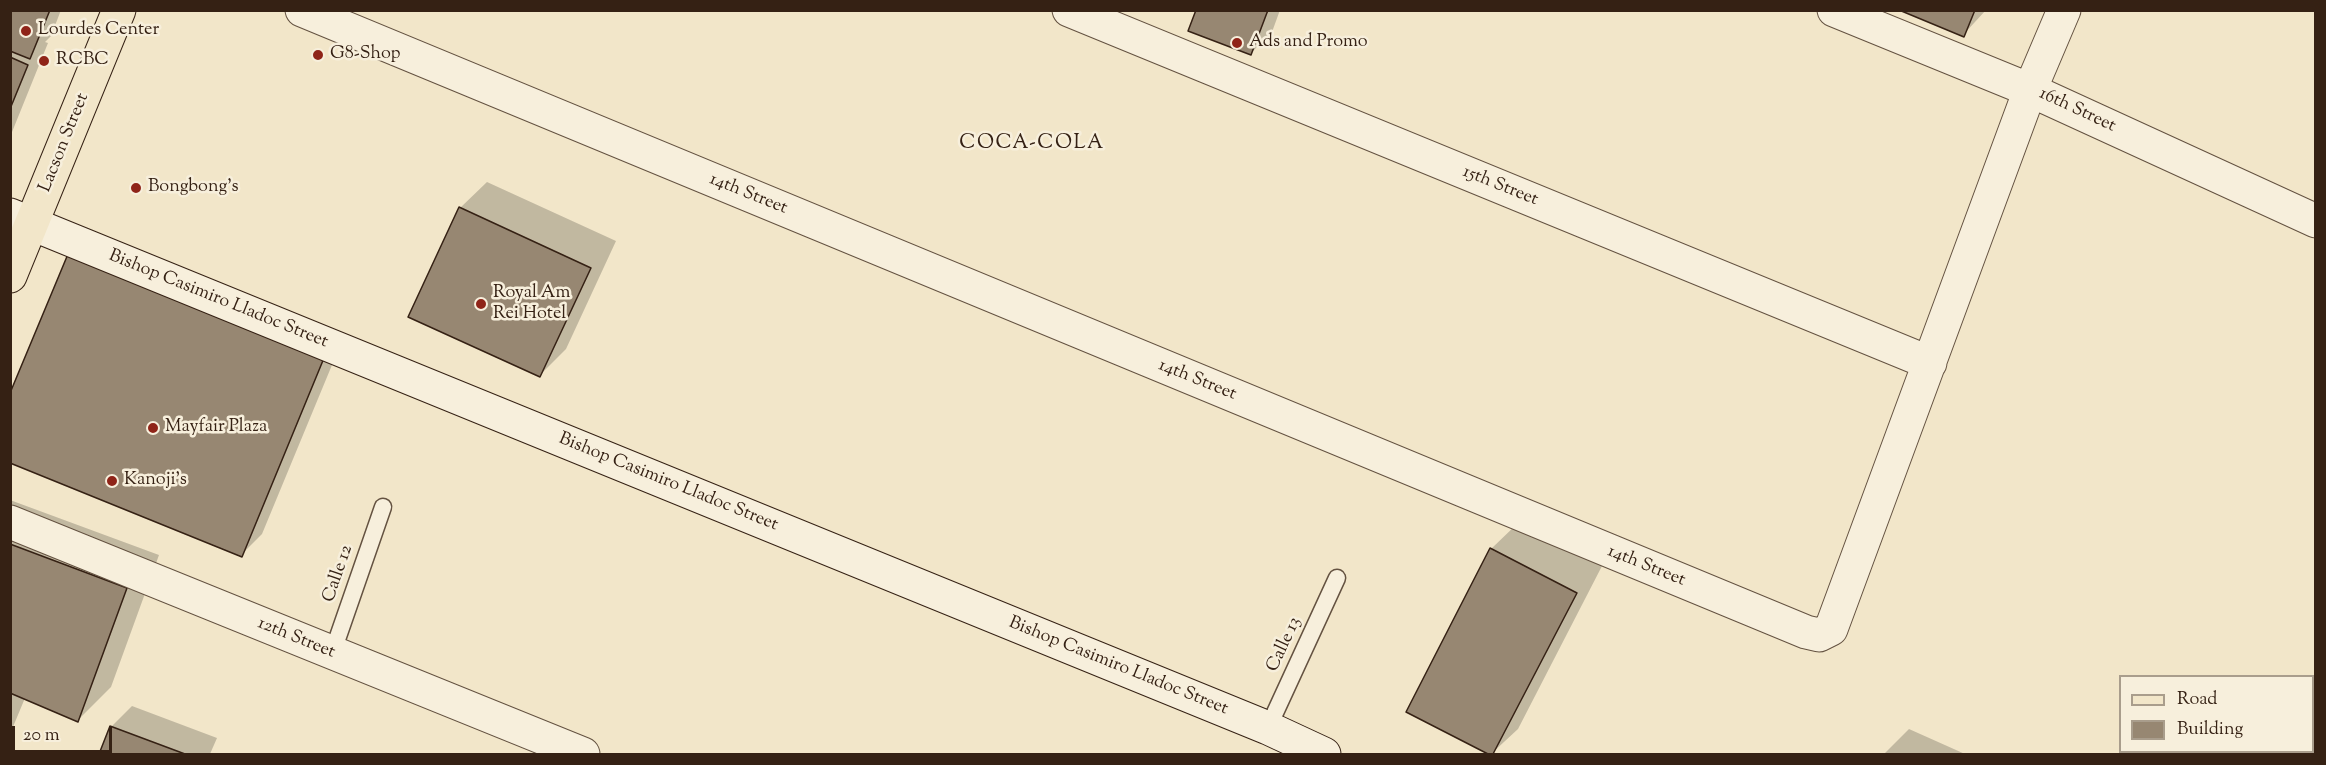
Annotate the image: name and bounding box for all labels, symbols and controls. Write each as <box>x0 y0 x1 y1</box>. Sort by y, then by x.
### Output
place label: Lourdes Center <box>38 20 159 42</box>
marker: Lourdes Center <box>19 24 33 38</box>
place label: Ads and Promo <box>1249 32 1368 54</box>
marker: Ads and Promo <box>1230 36 1244 50</box>
place label: G8-Shop <box>330 44 401 66</box>
marker: G8-Shop <box>311 48 325 62</box>
place label: RCBC <box>56 50 109 72</box>
marker: RCBC <box>37 54 51 68</box>
street label: 16th Street <box>2035 84 2119 138</box>
street label: Lacson Street <box>35 90 95 196</box>
district label: COCA-COLA <box>959 133 1105 157</box>
street label: 15th Street <box>1459 162 1541 212</box>
street label: 14th Street <box>706 170 790 220</box>
place label: Bongbong's <box>148 177 238 199</box>
marker: Bongbong's <box>129 181 143 195</box>
street label: Bishop Casimiro Lladoc Street <box>105 246 331 354</box>
place label: Royal Am Rei Hotel <box>493 283 570 326</box>
marker: Royal Am Rei Hotel <box>474 297 488 311</box>
street label: 14th Street <box>1155 356 1239 406</box>
place label: Mayfair Plaza <box>165 417 267 439</box>
marker: Mayfair Plaza <box>146 421 160 435</box>
street label: Bishop Casimiro Lladoc Street <box>555 429 781 537</box>
place label: Kanoji's <box>124 470 187 492</box>
marker: Kanoji's <box>105 474 119 488</box>
street label: 14th Street <box>1604 542 1688 592</box>
street label: Calle 12 <box>319 543 359 605</box>
street label: Bishop Casimiro Lladoc Street <box>1005 613 1231 721</box>
street label: 12th Street <box>254 614 338 664</box>
street label: Calle 13 <box>1263 614 1307 676</box>
legend <box>2119 675 2314 753</box>
text: Road <box>2177 687 2217 713</box>
scale bar <box>15 714 116 752</box>
text: Building <box>2177 717 2243 743</box>
text: 20 m <box>23 723 60 749</box>

